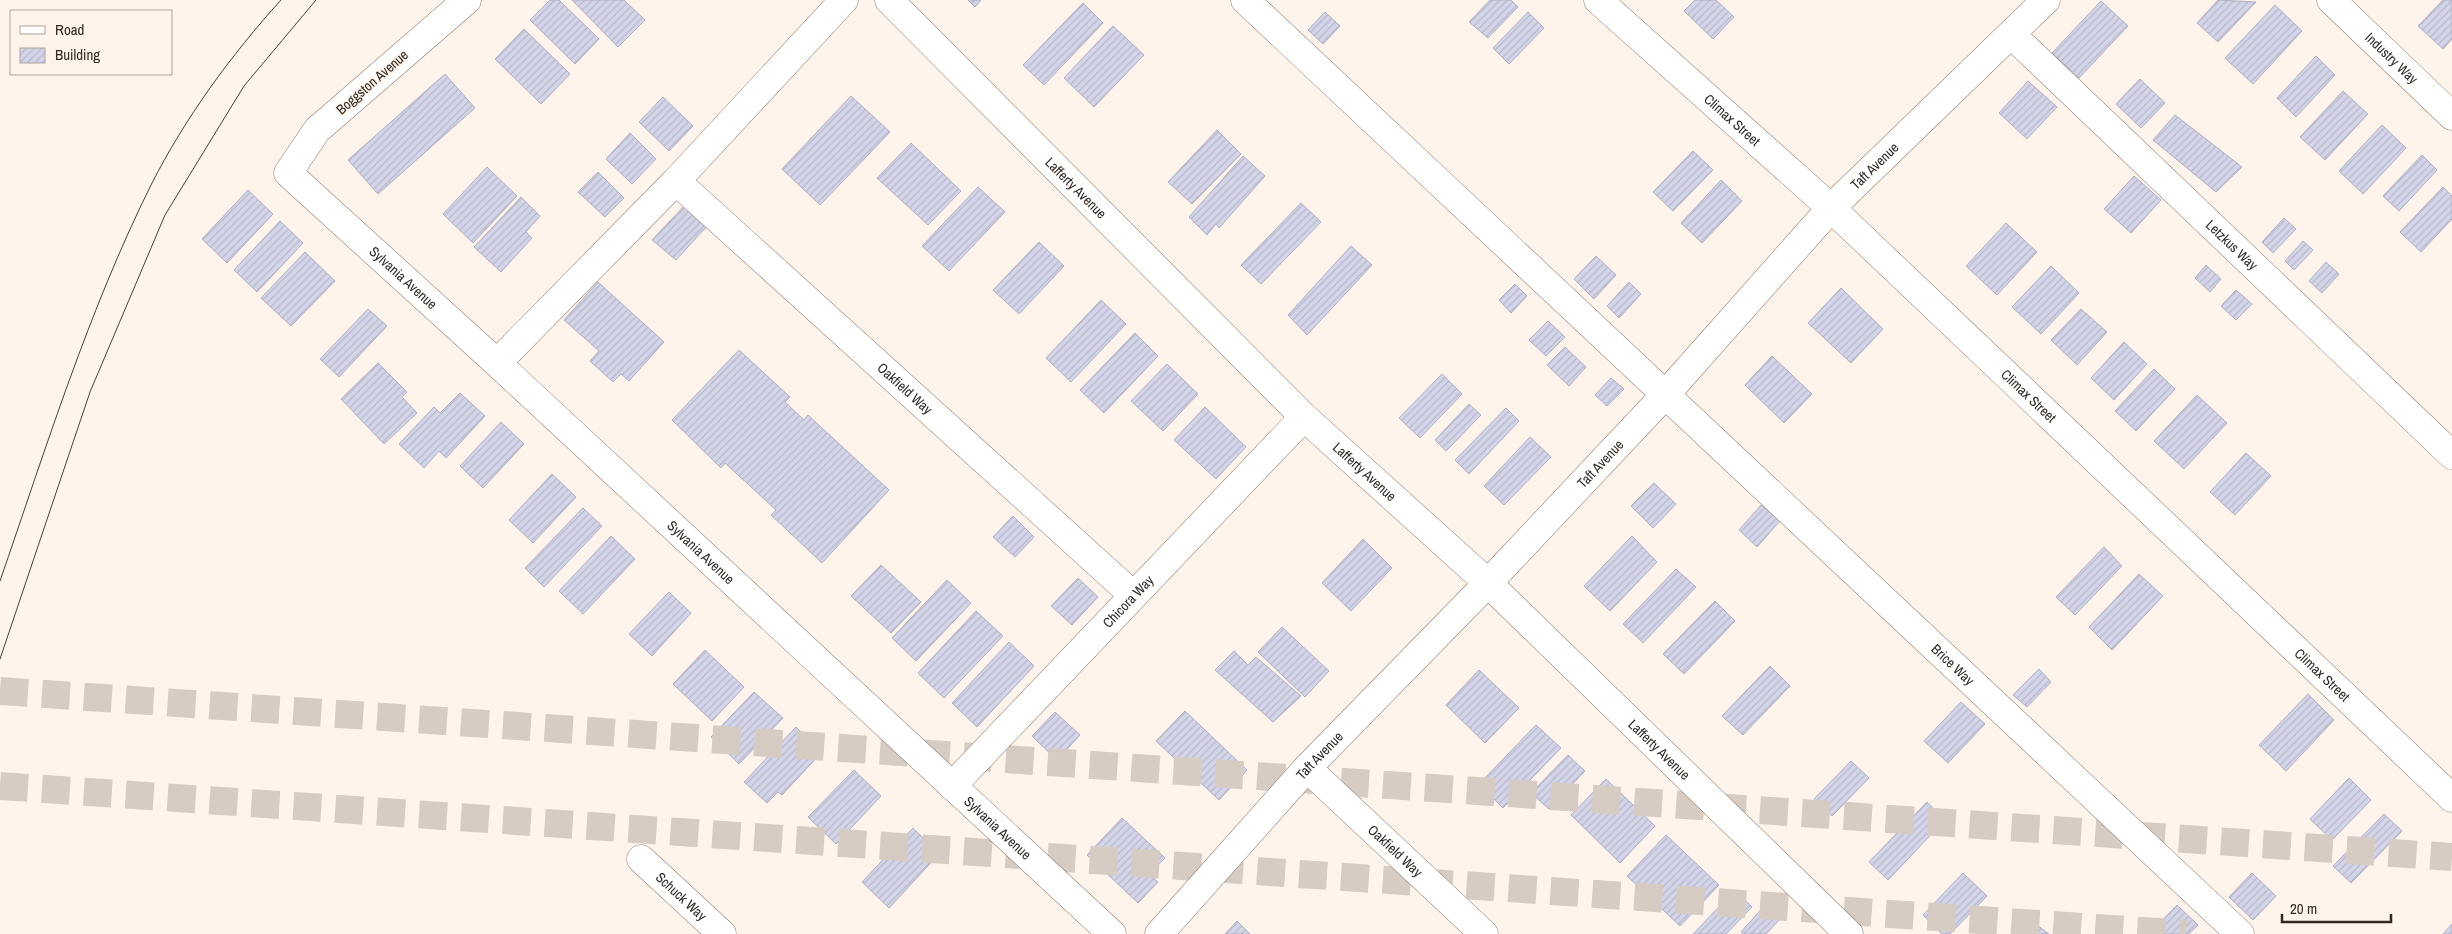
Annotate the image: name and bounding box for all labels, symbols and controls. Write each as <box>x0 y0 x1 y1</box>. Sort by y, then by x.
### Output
legend <box>10 10 172 75</box>
text: Road <box>55 19 84 40</box>
street label: Industry Way <box>2361 29 2422 88</box>
text: Building <box>55 44 100 65</box>
street label: Boggston Avenue <box>332 46 412 118</box>
street label: Climax Street <box>1700 90 1764 150</box>
street label: Taft Avenue <box>1847 139 1902 193</box>
street label: Lafferty Avenue <box>1042 153 1110 222</box>
street label: Letzkus Way <box>2202 216 2262 274</box>
street label: Sylvania Avenue <box>365 242 441 313</box>
street label: Oakfield Way <box>874 359 937 418</box>
street label: Climax Street <box>1997 365 2060 426</box>
street label: Taft Avenue <box>1573 436 1627 492</box>
street label: Lafferty Avenue <box>1329 438 1400 505</box>
street label: Sylvania Avenue <box>663 517 738 588</box>
street label: Chicora Way <box>1099 571 1157 632</box>
street label: Brice Way <box>1928 640 1978 689</box>
street label: Climax Street <box>2291 644 2354 705</box>
street label: Lafferty Avenue <box>1624 715 1694 784</box>
street label: Taft Avenue <box>1292 728 1347 783</box>
street label: Sylvania Avenue <box>960 792 1035 864</box>
street label: Oakfield Way <box>1364 821 1427 881</box>
street label: Schuck Way <box>652 868 711 925</box>
scale bar <box>2282 892 2391 924</box>
text: 20 m <box>2290 898 2317 919</box>

